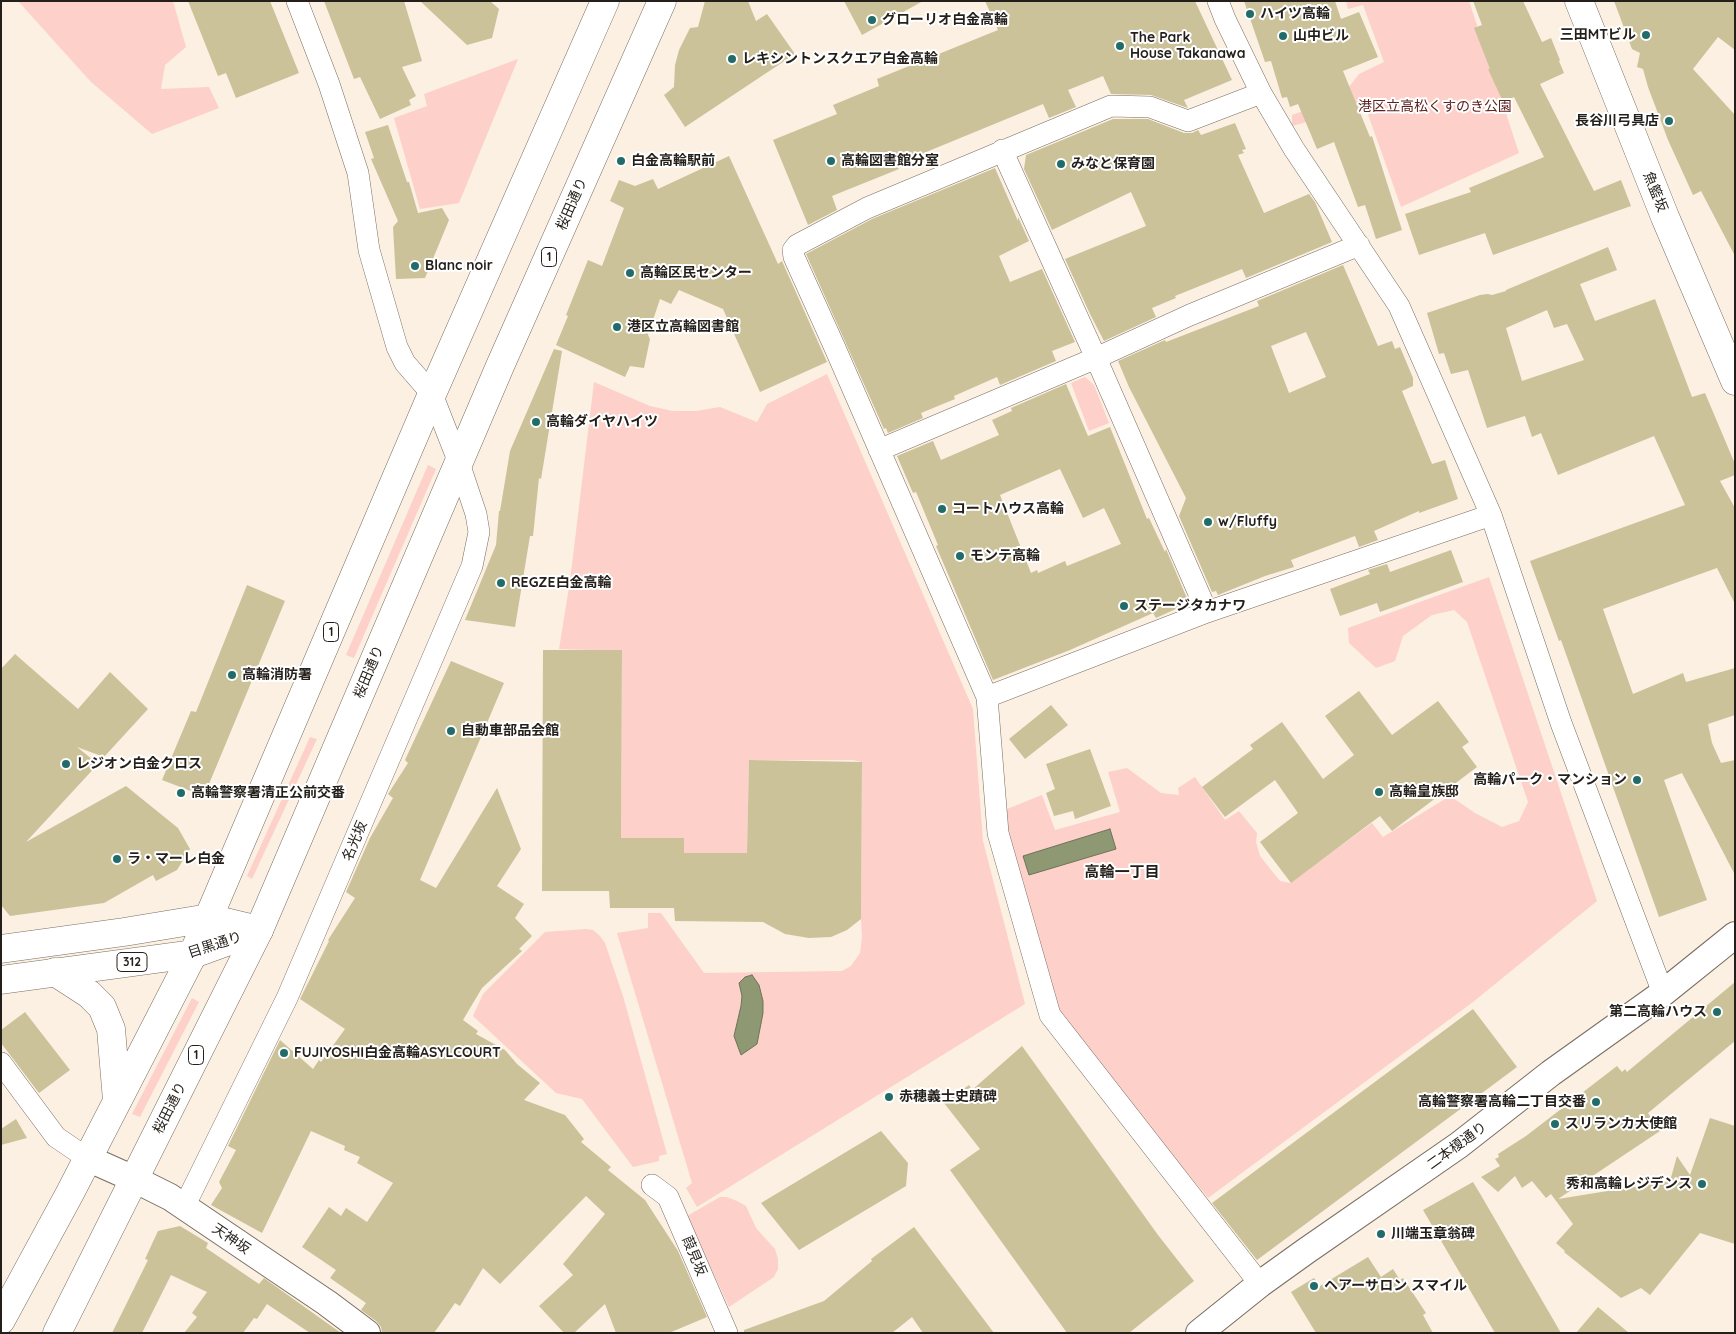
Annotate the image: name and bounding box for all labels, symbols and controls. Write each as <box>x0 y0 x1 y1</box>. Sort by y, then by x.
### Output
place label: ハイツ高輪 <box>1260 6 1330 22</box>
marker: ハイツ高輪 <box>1244 8 1256 20</box>
place label: グローリオ白金高輪 <box>882 12 1008 28</box>
marker: グローリオ白金高輪 <box>866 14 878 26</box>
place label: 三田MTビル <box>1560 27 1636 43</box>
place label: 山中ビル <box>1293 28 1349 44</box>
marker: 三田MTビル <box>1640 29 1652 41</box>
place label: The Park House Takanawa <box>1130 30 1245 62</box>
marker: 山中ビル <box>1277 30 1289 42</box>
marker: The Park House Takanawa <box>1114 40 1126 52</box>
place label: レキシントンスクエア白金高輪 <box>742 51 938 67</box>
marker: レキシントンスクエア白金高輪 <box>726 53 738 65</box>
park label: 港区立高松くすのき公園 <box>1358 99 1512 115</box>
place label: 長谷川弓具店 <box>1575 113 1659 129</box>
marker: 長谷川弓具店 <box>1663 115 1675 127</box>
place label: 白金高輪駅前 <box>631 153 715 169</box>
place label: 高輪図書館分室 <box>841 153 939 169</box>
marker: 白金高輪駅前 <box>615 155 627 167</box>
marker: 高輪図書館分室 <box>825 155 837 167</box>
place label: みなと保育園 <box>1071 156 1155 172</box>
marker: みなと保育園 <box>1055 158 1067 170</box>
street label: 魚籃坂 <box>1639 169 1671 215</box>
street label: 桜田通り <box>553 175 591 233</box>
road number: 1 <box>542 248 556 266</box>
place label: Blanc noir <box>425 258 493 274</box>
marker: Blanc noir <box>409 260 421 272</box>
place label: 高輪区民センター <box>640 265 752 281</box>
marker: 高輪区民センター <box>624 267 636 279</box>
place label: 港区立高輪図書館 <box>627 319 739 335</box>
marker: 港区立高輪図書館 <box>611 321 623 333</box>
place label: 高輪ダイヤハイツ <box>546 414 658 430</box>
marker: 高輪ダイヤハイツ <box>530 416 542 428</box>
place label: コートハウス高輪 <box>952 501 1064 517</box>
marker: コートハウス高輪 <box>936 503 948 515</box>
place label: w/Fluffy <box>1218 514 1277 530</box>
marker: w/Fluffy <box>1202 516 1214 528</box>
place label: モンテ高輪 <box>970 548 1040 564</box>
marker: モンテ高輪 <box>954 550 966 562</box>
place label: REGZE白金高輪 <box>511 575 611 591</box>
marker: REGZE白金高輪 <box>495 577 507 589</box>
place label: ステージタカナワ <box>1134 598 1246 614</box>
marker: ステージタカナワ <box>1118 600 1130 612</box>
road number: 1 <box>324 622 338 642</box>
street label: 桜田通り <box>350 643 388 701</box>
place label: 高輪消防署 <box>242 667 312 683</box>
marker: 高輪消防署 <box>226 669 238 681</box>
place label: 自動車部品会館 <box>461 723 559 739</box>
marker: 自動車部品会館 <box>445 725 457 737</box>
place label: レジオン白金クロス <box>76 756 202 772</box>
marker: レジオン白金クロス <box>60 758 72 770</box>
place label: 高輪パーク・マンション <box>1473 772 1627 788</box>
marker: 高輪パーク・マンション <box>1631 774 1643 786</box>
place label: 高輪皇族邸 <box>1389 784 1459 800</box>
place label: 高輪警察署清正公前交番 <box>191 785 345 801</box>
marker: 高輪皇族邸 <box>1373 786 1385 798</box>
marker: 高輪警察署清正公前交番 <box>175 787 187 799</box>
street label: 名光坂 <box>339 818 371 864</box>
place label: ラ・マーレ白金 <box>127 851 225 867</box>
marker: ラ・マーレ白金 <box>111 853 123 865</box>
district label: 高輪一丁目 <box>1085 863 1159 881</box>
street label: 目黒通り <box>186 928 244 962</box>
road number: 312 <box>117 952 147 972</box>
place label: 第二高輪ハウス <box>1609 1004 1707 1020</box>
marker: 第二高輪ハウス <box>1711 1006 1723 1018</box>
place label: FUJIYOSHI白金高輪ASYLCOURT <box>294 1045 501 1061</box>
road number: 1 <box>188 1046 204 1064</box>
marker: FUJIYOSHI白金高輪ASYLCOURT <box>278 1047 290 1059</box>
street label: 桜田通り <box>150 1079 190 1137</box>
place label: 赤穂義士史蹟碑 <box>899 1089 997 1105</box>
marker: 赤穂義士史蹟碑 <box>883 1091 895 1103</box>
place label: 高輪警察署高輪二丁目交番 <box>1418 1094 1586 1110</box>
marker: 高輪警察署高輪二丁目交番 <box>1590 1096 1602 1108</box>
place label: スリランカ大使館 <box>1565 1116 1677 1132</box>
marker: スリランカ大使館 <box>1549 1118 1561 1130</box>
street label: 二本榎通り <box>1424 1119 1490 1173</box>
place label: 秀和高輪レジデンス <box>1566 1176 1692 1192</box>
marker: 秀和高輪レジデンス <box>1696 1178 1708 1190</box>
street label: 天神坂 <box>209 1220 253 1258</box>
place label: 川端玉章翁碑 <box>1391 1226 1475 1242</box>
marker: 川端玉章翁碑 <box>1375 1228 1387 1240</box>
street label: 葭見坂 <box>678 1233 710 1279</box>
place label: ヘアーサロン スマイル <box>1324 1278 1467 1294</box>
marker: ヘアーサロン スマイル <box>1308 1280 1320 1292</box>

